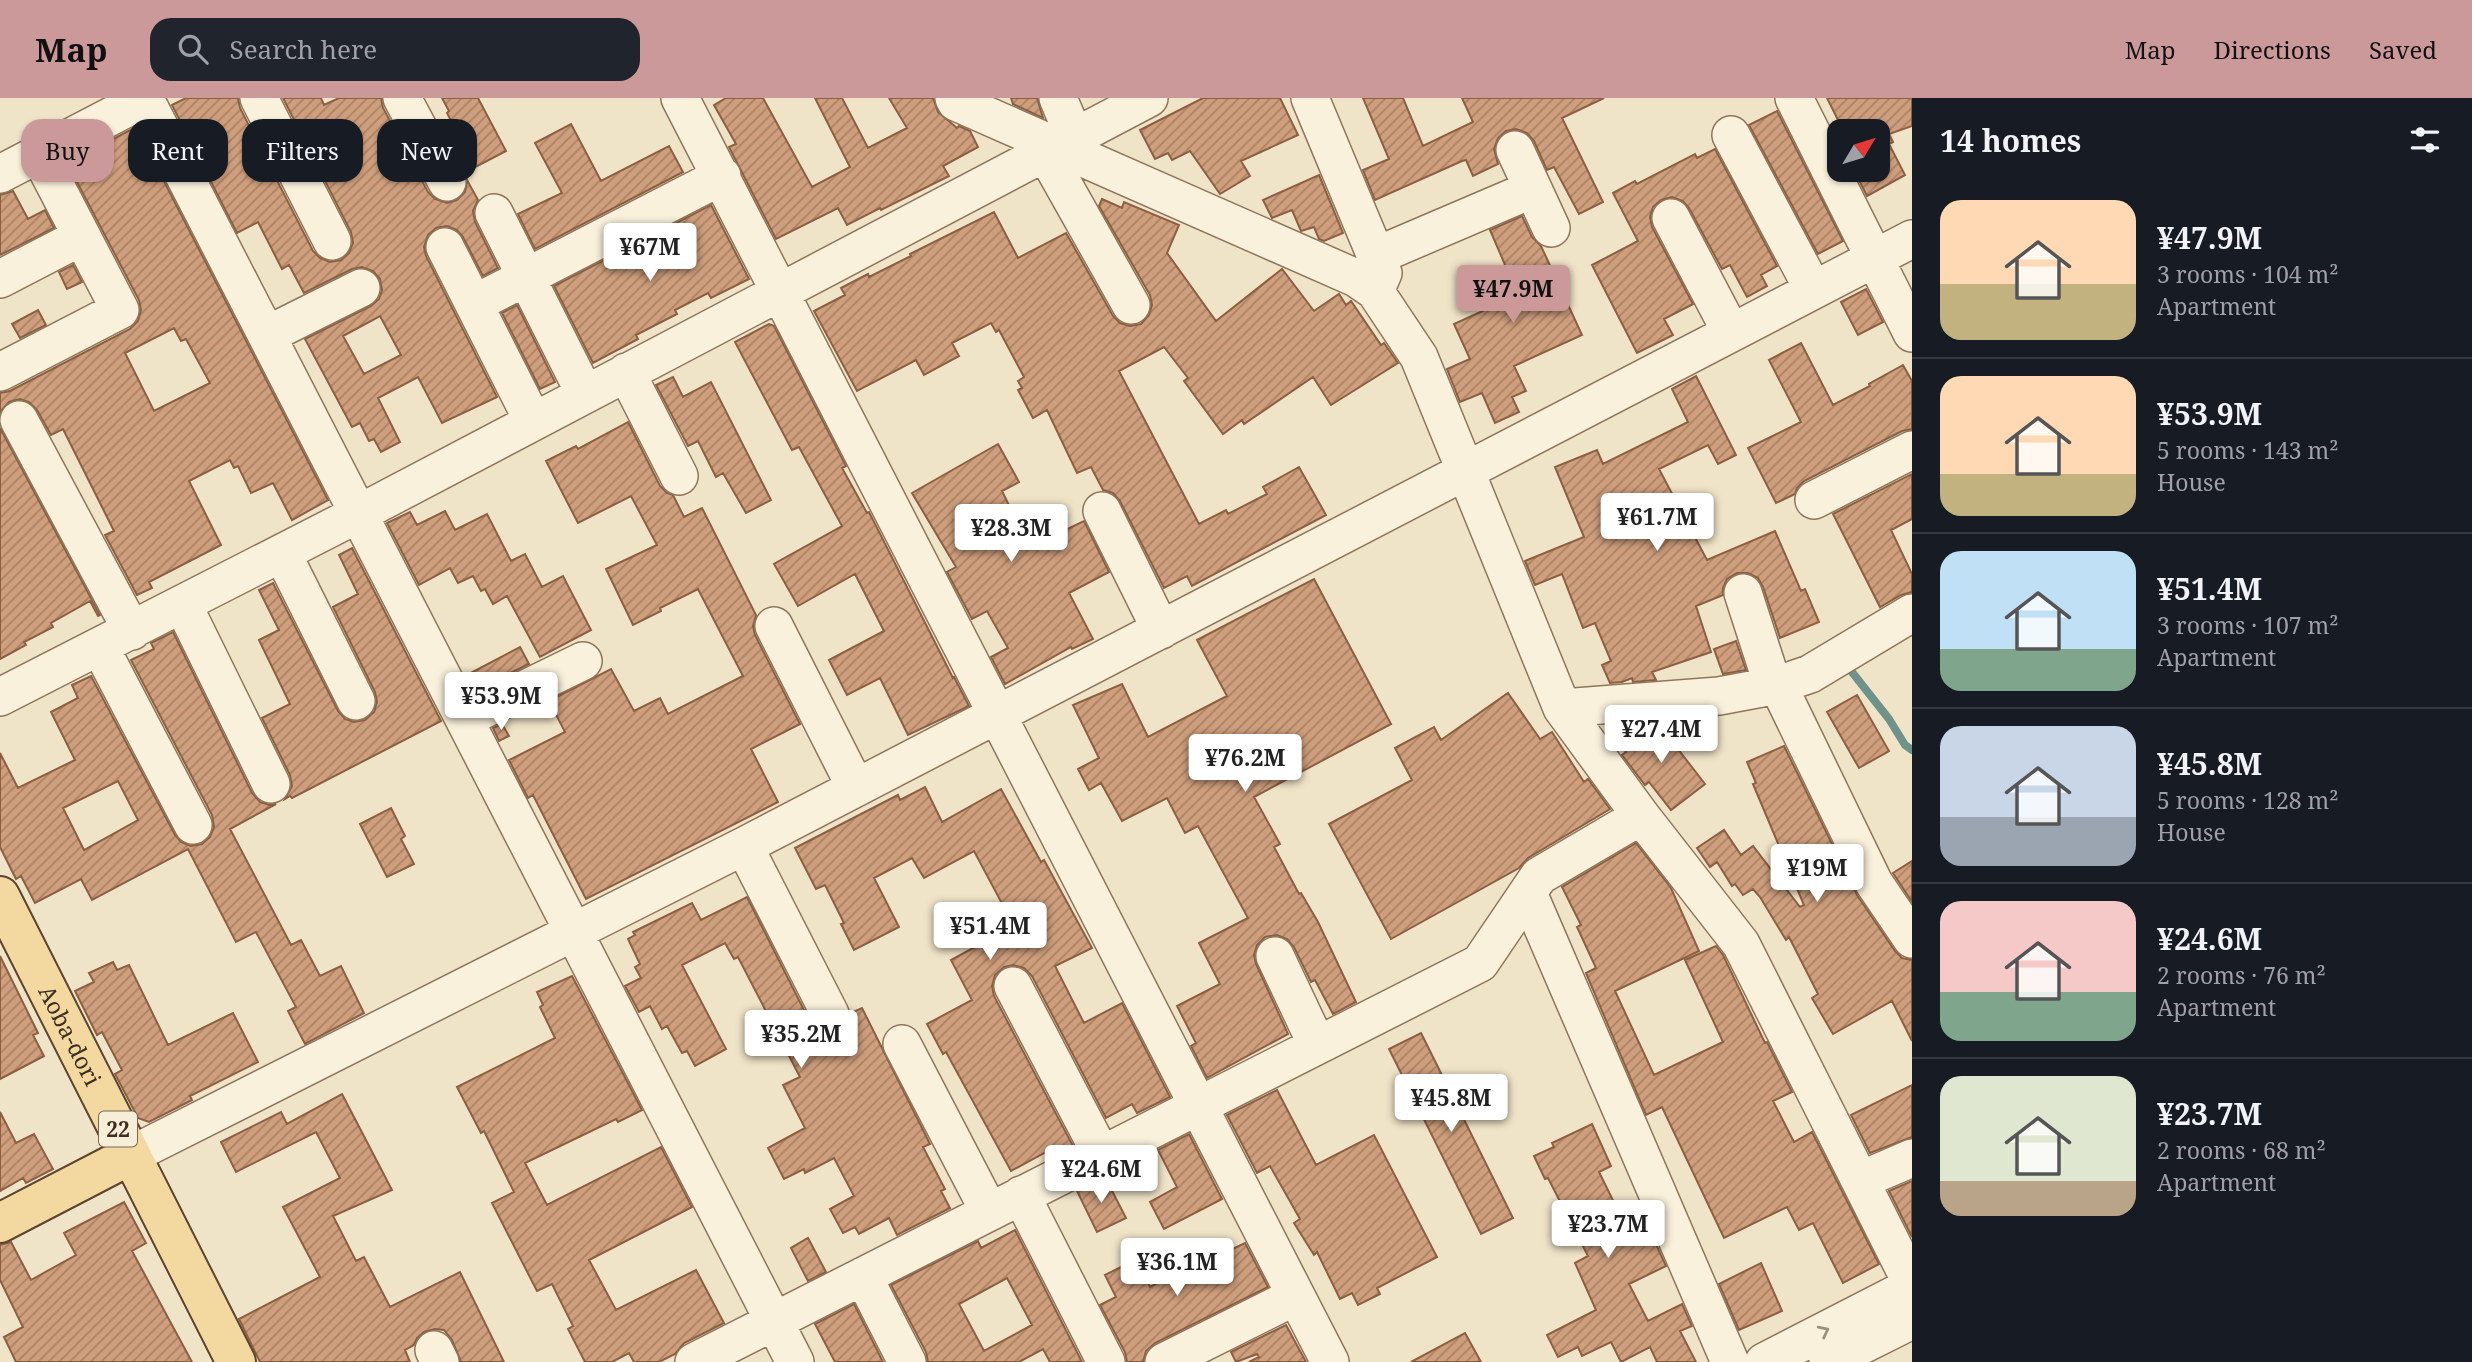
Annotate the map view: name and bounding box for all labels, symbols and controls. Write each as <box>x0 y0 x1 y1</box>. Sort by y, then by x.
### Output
search box <box>150 18 640 81</box>
text: Map <box>35 27 108 72</box>
icon: search <box>174 30 212 68</box>
text: Search here <box>230 31 377 67</box>
text: Map <box>2125 33 2176 66</box>
text: Directions <box>2214 33 2331 66</box>
text: Saved <box>2369 33 2437 66</box>
chip: Buy <box>21 119 114 182</box>
chip: Rent <box>128 119 228 182</box>
chip: Filters <box>242 119 363 182</box>
chip: New <box>377 119 477 182</box>
north arrow <box>1827 119 1890 182</box>
map controls <box>1827 119 1890 182</box>
text: 14 homes <box>1940 120 2081 161</box>
icon: filters <box>2406 121 2444 159</box>
text: ¥47.9M <box>2157 217 2262 258</box>
pin: ¥67M <box>609 223 691 283</box>
icon: home <box>1996 228 2080 312</box>
text: ¥67M <box>620 230 680 262</box>
text: 3 rooms · 104 m² <box>2157 258 2339 290</box>
pin: ¥47.9M <box>1456 266 1570 325</box>
text: ¥47.9M <box>1473 272 1553 304</box>
text: Apartment <box>2157 290 2276 322</box>
text: ¥53.9M <box>2157 393 2262 434</box>
icon: home <box>1996 404 2080 488</box>
text: 5 rooms · 143 m² <box>2157 434 2339 466</box>
text: House <box>2157 466 2226 498</box>
pin: ¥61.7M <box>1600 494 1714 553</box>
text: ¥61.7M <box>1617 500 1697 532</box>
pin: ¥28.3M <box>954 504 1068 564</box>
text: ¥28.3M <box>971 511 1051 543</box>
text: ¥51.4M <box>2157 568 2262 609</box>
icon: home <box>1996 579 2080 663</box>
text: 3 rooms · 107 m² <box>2157 609 2339 641</box>
text: Apartment <box>2157 641 2276 673</box>
pin: ¥53.9M <box>444 672 558 732</box>
text: ¥53.9M <box>461 679 541 711</box>
pin: ¥27.4M <box>1604 706 1718 765</box>
text: ¥27.4M <box>1621 712 1701 744</box>
pin: ¥76.2M <box>1188 734 1302 794</box>
text: ¥76.2M <box>1205 741 1285 773</box>
text: ¥45.8M <box>2157 743 2262 784</box>
icon: home <box>1996 754 2080 838</box>
text: 5 rooms · 128 m² <box>2157 784 2339 816</box>
text: House <box>2157 816 2226 848</box>
pin: ¥19M <box>1776 844 1858 904</box>
text: ¥19M <box>1787 851 1847 883</box>
pin: ¥51.4M <box>933 902 1047 962</box>
text: ¥51.4M <box>950 909 1030 941</box>
text: ¥24.6M <box>2157 918 2262 959</box>
icon: home <box>1996 929 2080 1013</box>
text: 2 rooms · 76 m² <box>2157 959 2326 991</box>
street label: Aoba-dori <box>32 979 110 1092</box>
text: Apartment <box>2157 991 2276 1023</box>
pin: ¥35.2M <box>744 1010 858 1070</box>
text: ¥35.2M <box>761 1017 841 1049</box>
pin: ¥45.8M <box>1394 1074 1508 1134</box>
text: ¥45.8M <box>1411 1081 1491 1113</box>
text: ¥23.7M <box>2157 1093 2262 1134</box>
icon: home <box>1996 1104 2080 1188</box>
road number: 22 <box>99 1112 137 1146</box>
text: 2 rooms · 68 m² <box>2157 1134 2326 1166</box>
pin: ¥24.6M <box>1044 1146 1158 1205</box>
text: ¥24.6M <box>1061 1152 1141 1184</box>
text: Apartment <box>2157 1166 2276 1198</box>
pin: ¥23.7M <box>1551 1200 1665 1260</box>
text: ¥23.7M <box>1568 1207 1648 1239</box>
pin: ¥36.1M <box>1120 1238 1234 1298</box>
text: ¥36.1M <box>1137 1245 1217 1277</box>
one-way arrow <box>1817 1326 1829 1339</box>

